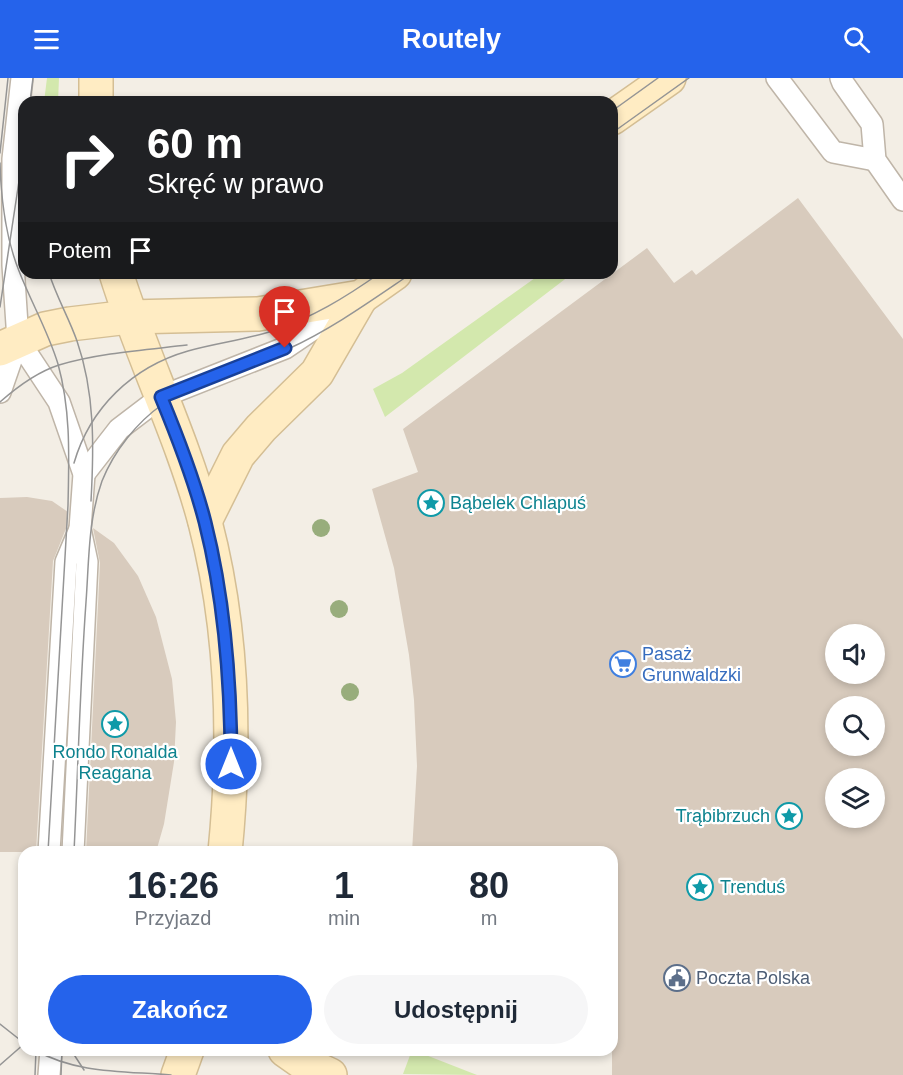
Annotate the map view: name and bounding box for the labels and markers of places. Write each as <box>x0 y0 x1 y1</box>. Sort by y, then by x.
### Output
pin <box>259 286 310 348</box>
place icon: Bąbelek Chlapuś <box>416 488 446 518</box>
place label: Bąbelek Chlapuś <box>450 493 586 513</box>
place label: Pasaż Grunwaldzki <box>642 644 741 685</box>
supermarket icon: Pasaż Grunwaldzki <box>608 649 638 679</box>
place icon: Rondo Ronalda Reagana <box>100 709 130 739</box>
place label: Rondo Ronalda Reagana <box>52 742 179 783</box>
place icon: Trąbibrzuch <box>774 801 804 831</box>
place label: Trąbibrzuch <box>676 806 770 826</box>
place icon: Trenduś <box>685 872 715 902</box>
place label: Trenduś <box>720 877 785 897</box>
public building icon: Poczta Polska <box>662 963 692 993</box>
place label: Poczta Polska <box>696 968 811 988</box>

